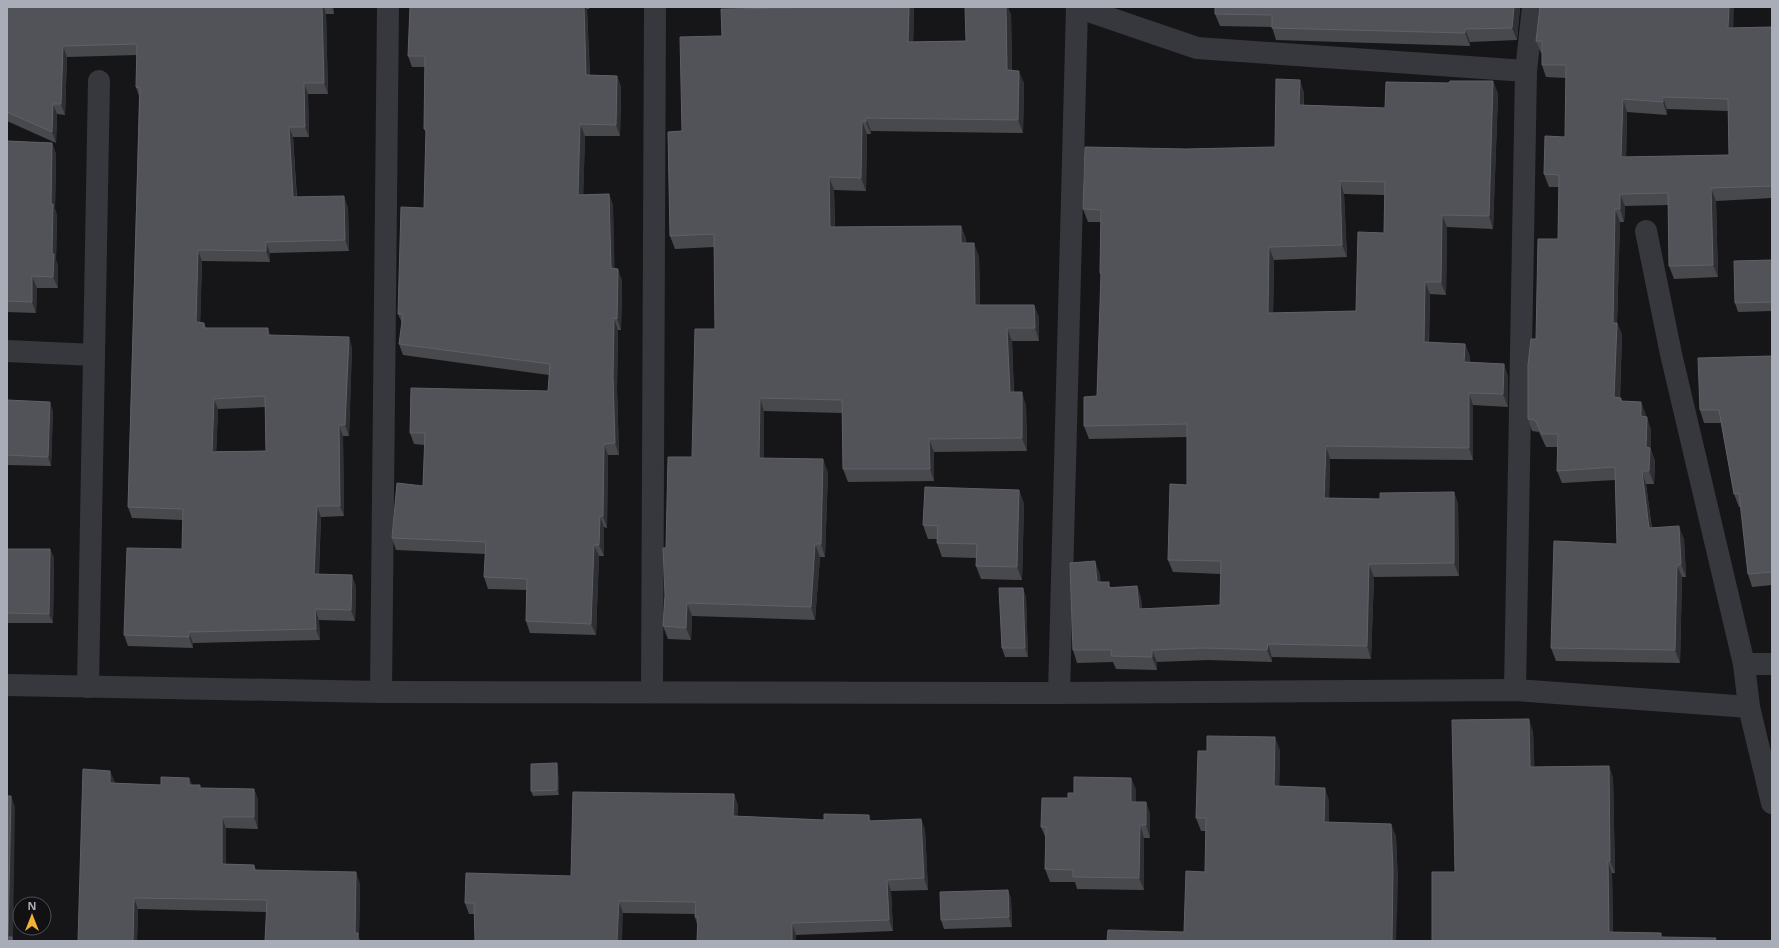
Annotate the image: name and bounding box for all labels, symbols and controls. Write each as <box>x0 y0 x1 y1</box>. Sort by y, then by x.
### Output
north arrow <box>12 896 52 936</box>
text: N <box>28 898 36 913</box>

